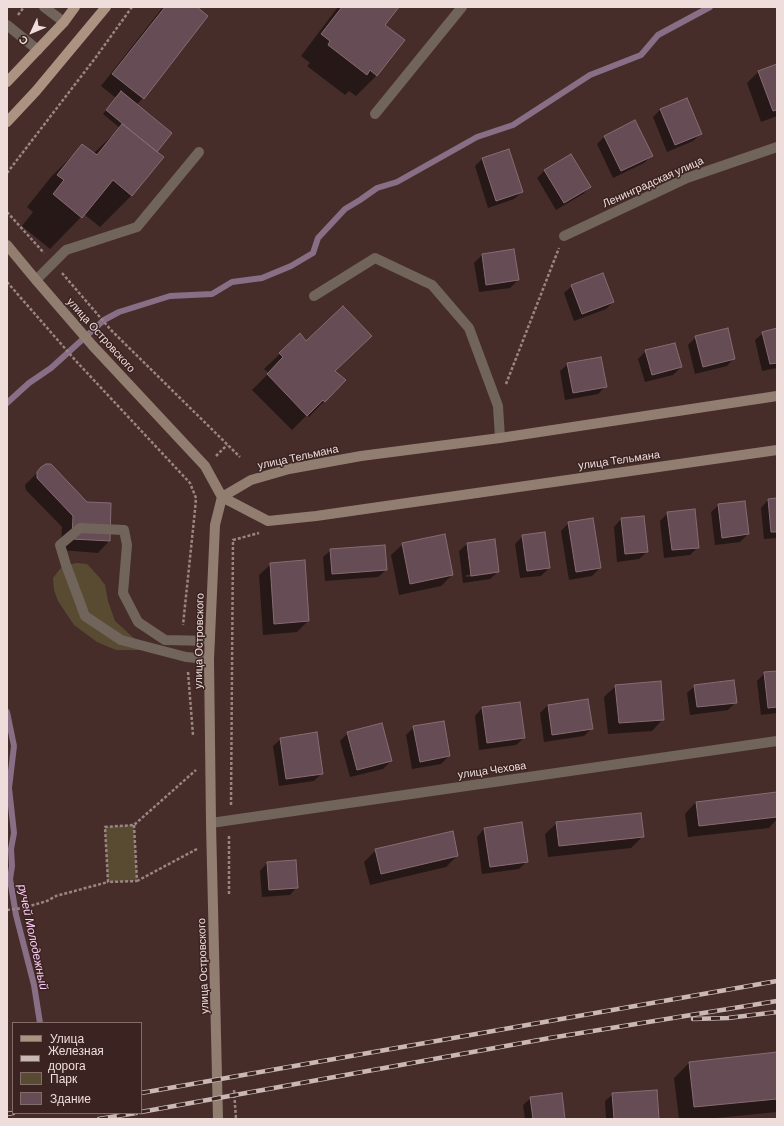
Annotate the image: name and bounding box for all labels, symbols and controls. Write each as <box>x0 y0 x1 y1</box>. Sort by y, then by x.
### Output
north arrow <box>12 12 52 52</box>
text: С <box>16 33 30 48</box>
street label: Ленинградская улица <box>600 154 706 210</box>
street label: улица Островского <box>64 295 138 375</box>
street label: улица Тельмана <box>256 442 340 472</box>
street label: улица Тельмана <box>577 448 661 472</box>
street label: улица Островского <box>192 593 206 689</box>
street label: улица Чехова <box>457 759 527 781</box>
water label: ручей Молодежный <box>15 883 51 991</box>
street label: улица Островского <box>195 918 211 1014</box>
legend <box>12 1022 142 1114</box>
text: Улица <box>50 1031 84 1045</box>
text: Железная дорога <box>48 1043 104 1072</box>
text: Парк <box>50 1071 77 1085</box>
text: Здание <box>50 1091 91 1105</box>

